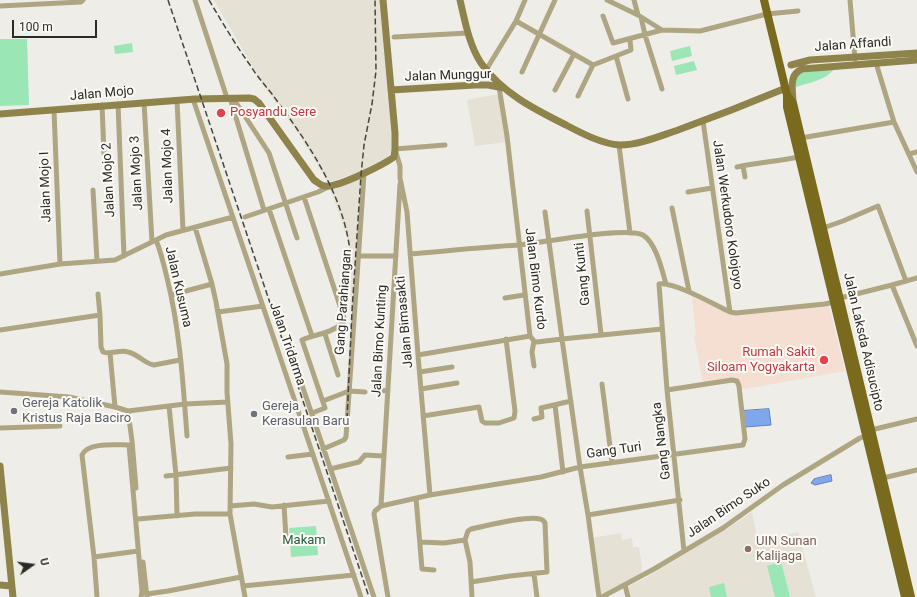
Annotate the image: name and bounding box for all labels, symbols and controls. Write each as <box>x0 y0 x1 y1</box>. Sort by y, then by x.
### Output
scale bar <box>14 12 99 38</box>
text: 100 m <box>19 20 53 34</box>
street label: Jalan Affandi <box>814 35 892 55</box>
street label: Jalan Munggur <box>404 67 492 85</box>
street label: Jalan Mojo <box>69 83 135 105</box>
place label: Posyandu Sere <box>230 105 316 121</box>
marker: Posyandu Sere <box>215 107 227 119</box>
street label: Jalan Mojo 4 <box>159 128 177 204</box>
street label: Jalan Mojo 3 <box>127 135 147 211</box>
street label: Jalan Werkudoro Kolojoyo <box>709 139 745 291</box>
street label: Jalan Mojo 2 <box>99 142 119 218</box>
street label: Jalan Mojo I <box>37 151 55 223</box>
street label: Jalan Bimo Kurdo <box>521 227 549 331</box>
street label: Gang Kunti <box>572 242 594 306</box>
street label: Jalan Kusuma <box>161 245 195 329</box>
street label: Gang Parahiangan <box>333 248 355 356</box>
street label: Jalan Laksda Adisucipto <box>839 271 887 413</box>
street label: Jalan Bimasakti <box>393 275 417 369</box>
street label: Jalan Bimo Kunting <box>369 284 391 398</box>
street label: Jalan Tridarma <box>265 300 309 388</box>
place label: Rumah Sakit Siloam Yogyakarta <box>707 345 815 376</box>
marker: Rumah Sakit Siloam Yogyakarta <box>818 354 830 366</box>
place label: Gereja Katolik Kristus Raja Baciro <box>22 396 131 427</box>
place label: Gereja Kerasulan Baru <box>262 399 349 430</box>
street label: Gang Nangka <box>649 401 675 481</box>
marker: Gereja Katolik Kristus Raja Baciro <box>9 406 19 416</box>
marker: Gereja Kerasulan Baru <box>249 409 259 419</box>
street label: Gang Turi <box>585 439 643 463</box>
street label: Jalan Bimo Suko <box>684 474 774 542</box>
park label: Makam <box>282 533 326 549</box>
place label: UIN Sunan Kalijaga <box>756 534 817 565</box>
marker: UIN Sunan Kalijaga <box>743 544 753 554</box>
north arrow <box>12 545 52 585</box>
text: U <box>37 557 51 567</box>

